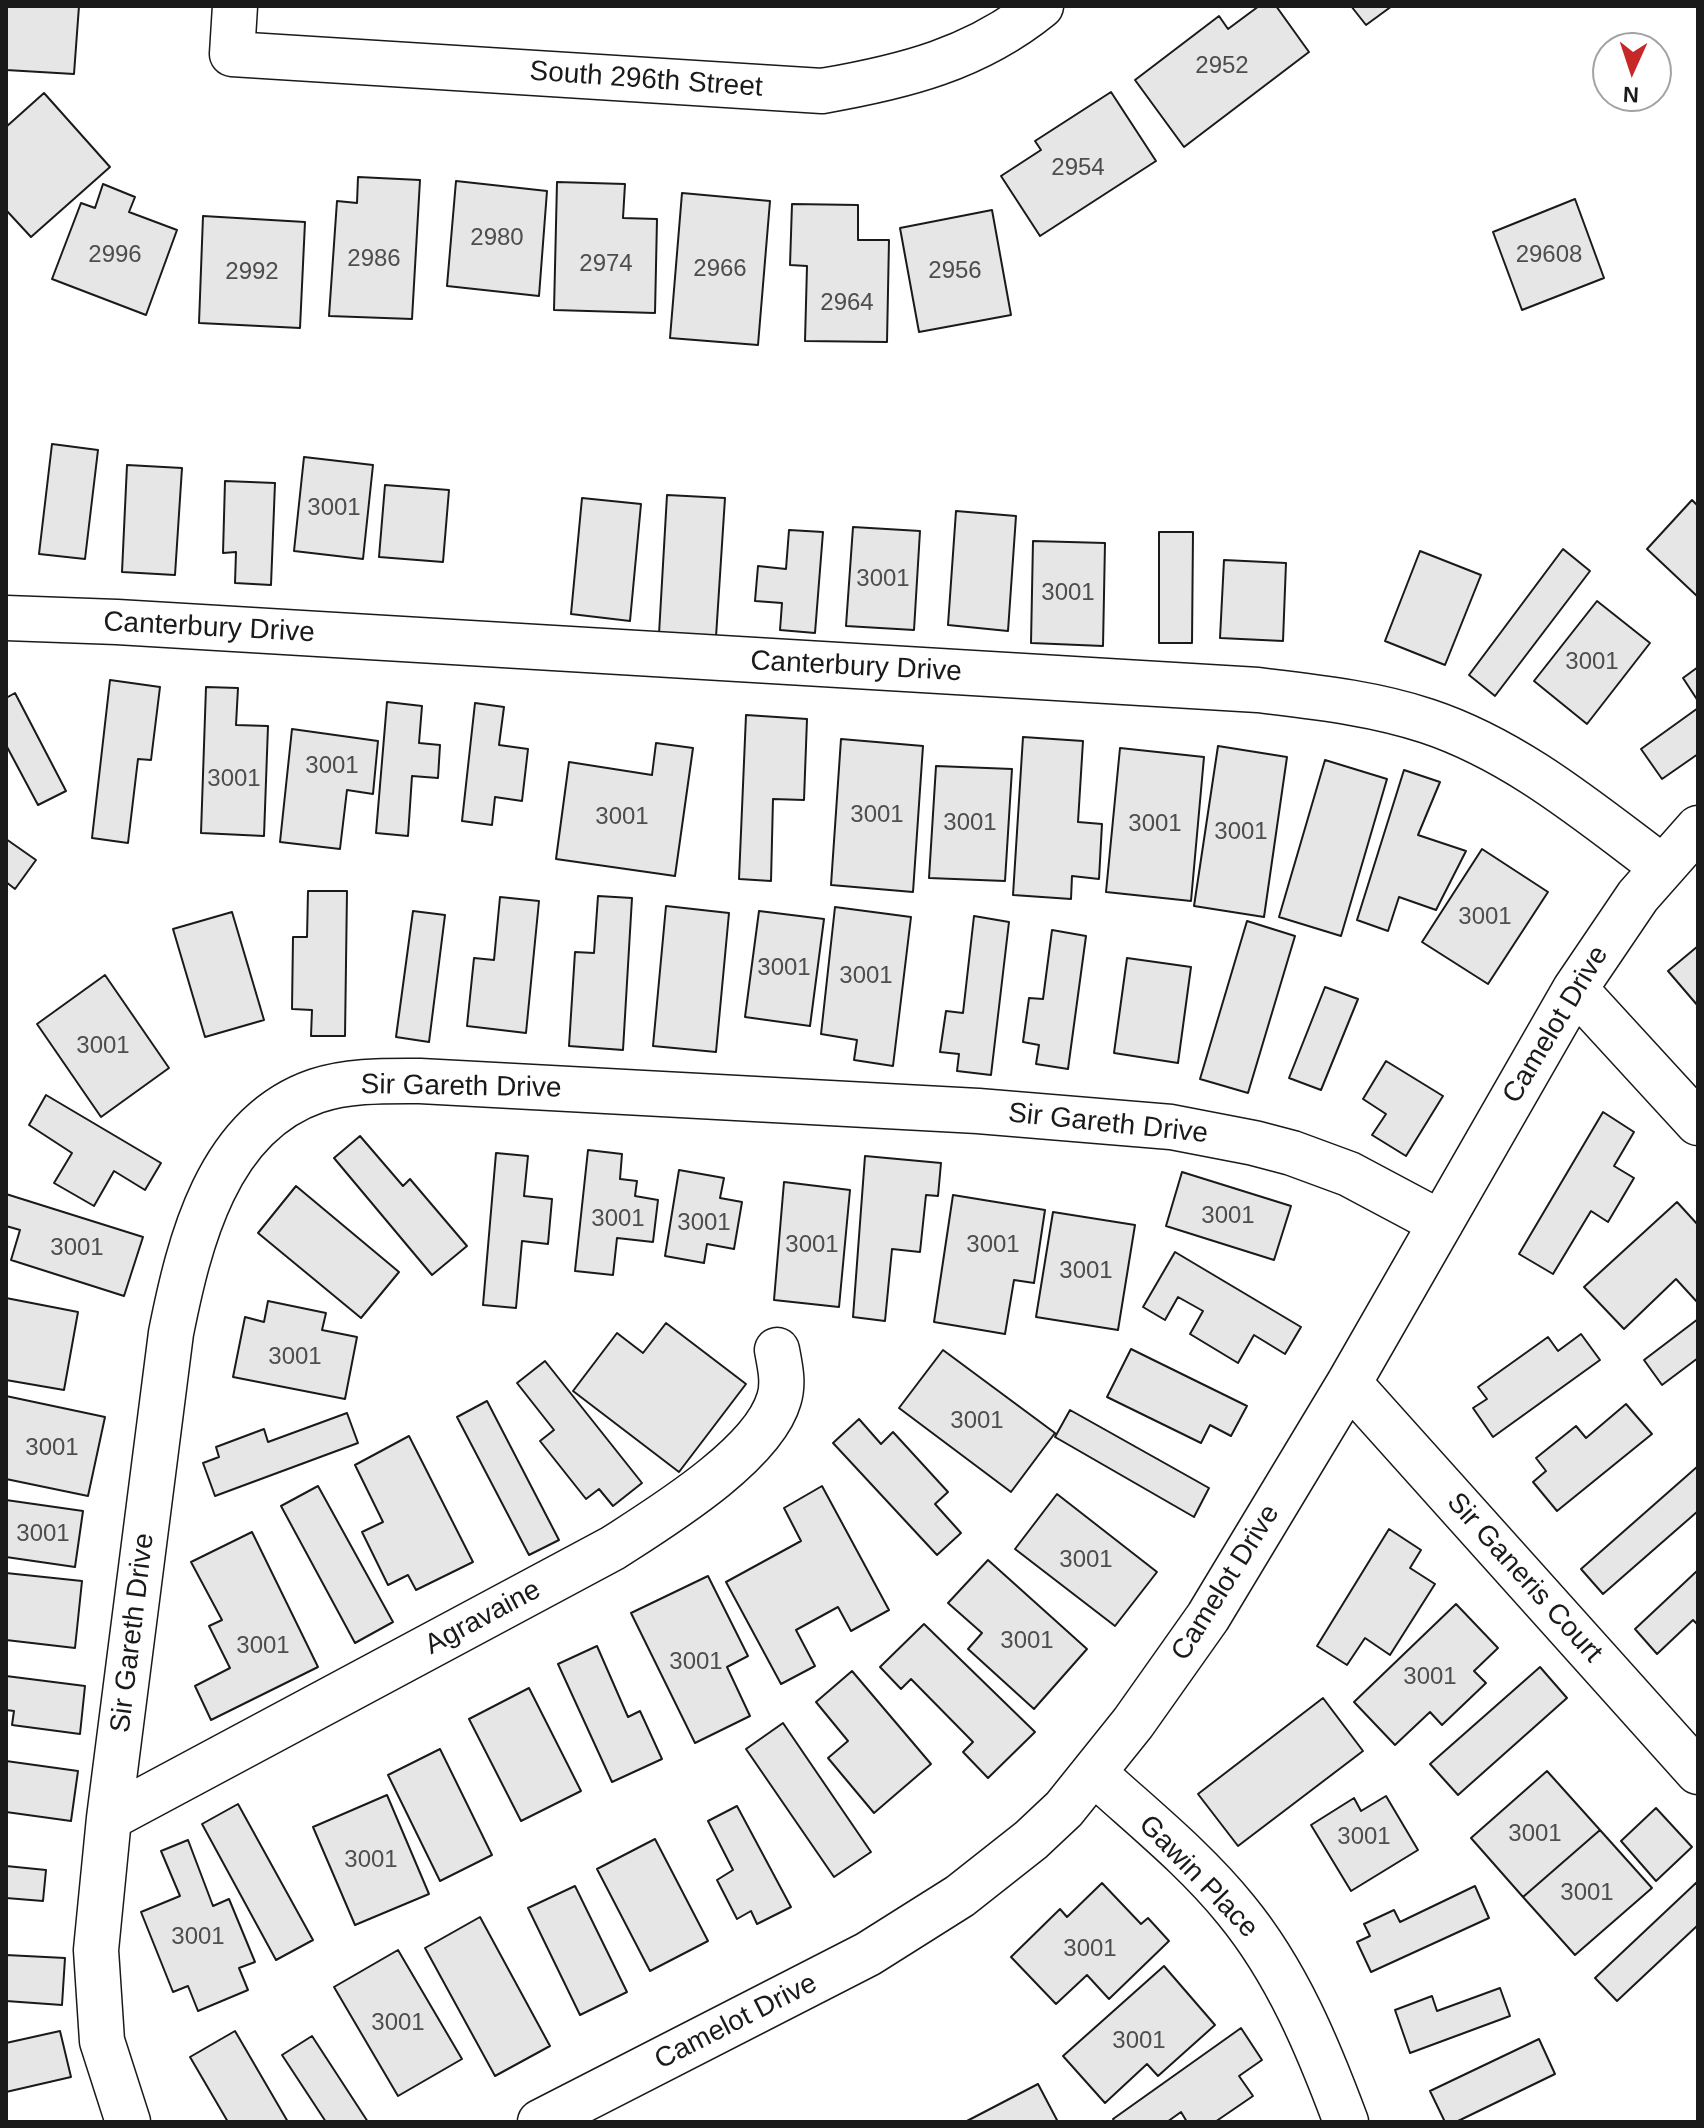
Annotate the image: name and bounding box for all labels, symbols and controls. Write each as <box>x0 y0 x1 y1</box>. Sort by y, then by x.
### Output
north arrow <box>1592 32 1672 112</box>
house number: 2952 <box>1195 52 1249 80</box>
street label: South 296th Street <box>528 55 764 105</box>
text: N <box>1622 82 1639 107</box>
house number: 2954 <box>1051 154 1105 182</box>
house number: 2980 <box>470 224 524 252</box>
house number: 2996 <box>88 241 142 269</box>
house number: 29608 <box>1516 241 1582 269</box>
house number: 2986 <box>347 245 401 273</box>
house number: 2974 <box>579 250 633 278</box>
house number: 2966 <box>693 255 747 283</box>
house number: 2956 <box>928 257 982 285</box>
house number: 2992 <box>225 258 279 286</box>
house number: 2964 <box>820 289 874 317</box>
house number: 3001 <box>307 494 361 522</box>
house number: 3001 <box>856 565 910 593</box>
house number: 3001 <box>1041 579 1095 607</box>
street label: Canterbury Drive <box>102 606 316 650</box>
street label: Canterbury Drive <box>749 645 963 689</box>
house number: 3001 <box>1565 648 1619 676</box>
house number: 3001 <box>305 752 359 780</box>
house number: 3001 <box>207 765 261 793</box>
house number: 3001 <box>850 801 904 829</box>
house number: 3001 <box>595 803 649 831</box>
house number: 3001 <box>943 809 997 837</box>
house number: 3001 <box>1128 810 1182 838</box>
house number: 3001 <box>1214 818 1268 846</box>
house number: 3001 <box>1458 903 1512 931</box>
street label: Camelot Drive <box>1496 940 1616 1110</box>
house number: 3001 <box>757 954 811 982</box>
house number: 3001 <box>839 962 893 990</box>
house number: 3001 <box>76 1032 130 1060</box>
street label: Sir Gareth Drive <box>360 1068 562 1106</box>
street label: Sir Gareth Drive <box>1006 1097 1210 1151</box>
house number: 3001 <box>1201 1202 1255 1230</box>
house number: 3001 <box>591 1205 645 1233</box>
house number: 3001 <box>677 1209 731 1237</box>
house number: 3001 <box>785 1231 839 1259</box>
house number: 3001 <box>966 1231 1020 1259</box>
house number: 3001 <box>50 1234 104 1262</box>
house number: 3001 <box>1059 1257 1113 1285</box>
house number: 3001 <box>268 1343 322 1371</box>
house number: 3001 <box>950 1407 1004 1435</box>
house number: 3001 <box>25 1434 79 1462</box>
street label: Sir Ganeris Court <box>1439 1486 1609 1670</box>
street label: Camelot Drive <box>1165 1499 1287 1667</box>
house number: 3001 <box>16 1520 70 1548</box>
street label: Sir Gareth Drive <box>104 1531 162 1735</box>
house number: 3001 <box>1059 1546 1113 1574</box>
street label: Agravaine <box>419 1574 547 1662</box>
house number: 3001 <box>1000 1627 1054 1655</box>
house number: 3001 <box>236 1632 290 1660</box>
house number: 3001 <box>669 1648 723 1676</box>
house number: 3001 <box>1403 1663 1457 1691</box>
street label: Gawin Place <box>1131 1809 1265 1945</box>
house number: 3001 <box>1508 1820 1562 1848</box>
house number: 3001 <box>1337 1823 1391 1851</box>
house number: 3001 <box>344 1846 398 1874</box>
house number: 3001 <box>1560 1879 1614 1907</box>
house number: 3001 <box>171 1923 225 1951</box>
house number: 3001 <box>1063 1935 1117 1963</box>
street label: Camelot Drive <box>649 1967 823 2077</box>
house number: 3001 <box>371 2009 425 2037</box>
house number: 3001 <box>1112 2027 1166 2055</box>

